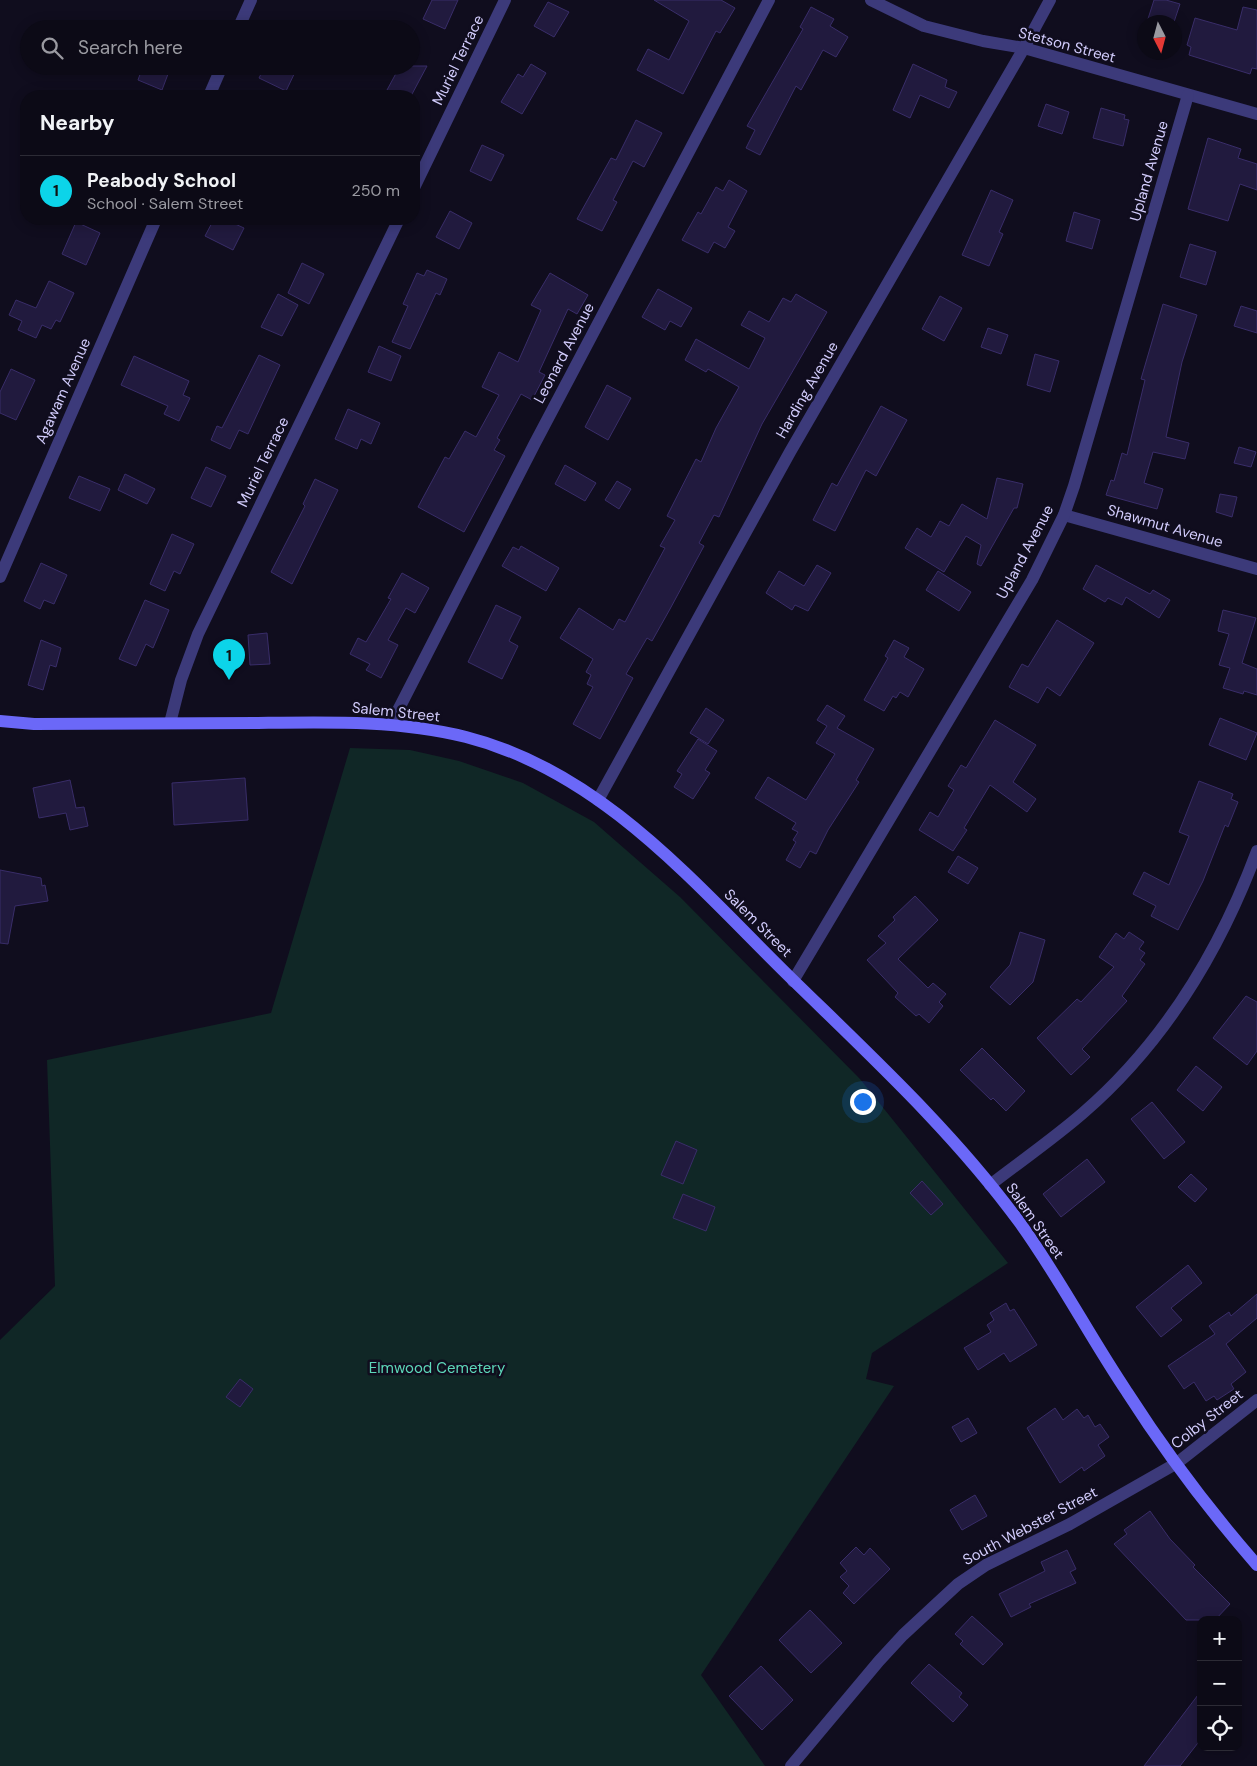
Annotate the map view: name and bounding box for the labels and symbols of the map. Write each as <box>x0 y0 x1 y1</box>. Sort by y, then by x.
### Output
street label: Muriel Terrace <box>427 11 489 109</box>
north arrow <box>1137 15 1182 60</box>
street label: Stetson Street <box>1016 22 1118 68</box>
street label: Upland Avenue <box>1125 118 1173 224</box>
street label: Leonard Avenue <box>529 299 599 407</box>
street label: Agawam Avenue <box>31 335 95 447</box>
street label: Harding Avenue <box>771 338 843 442</box>
street label: Muriel Terrace <box>232 413 294 511</box>
street label: Shawmut Avenue <box>1105 500 1225 552</box>
street label: Upland Avenue <box>992 502 1058 602</box>
pin: 1 <box>213 639 245 680</box>
street label: Salem Street <box>351 697 441 727</box>
street label: Salem Street <box>720 885 796 961</box>
your location <box>850 1089 876 1115</box>
street label: Salem Street <box>1001 1179 1069 1263</box>
park label: Elmwood Cemetery <box>369 1358 506 1378</box>
street label: Colby Street <box>1167 1384 1247 1454</box>
street label: South Webster Street <box>959 1482 1101 1570</box>

